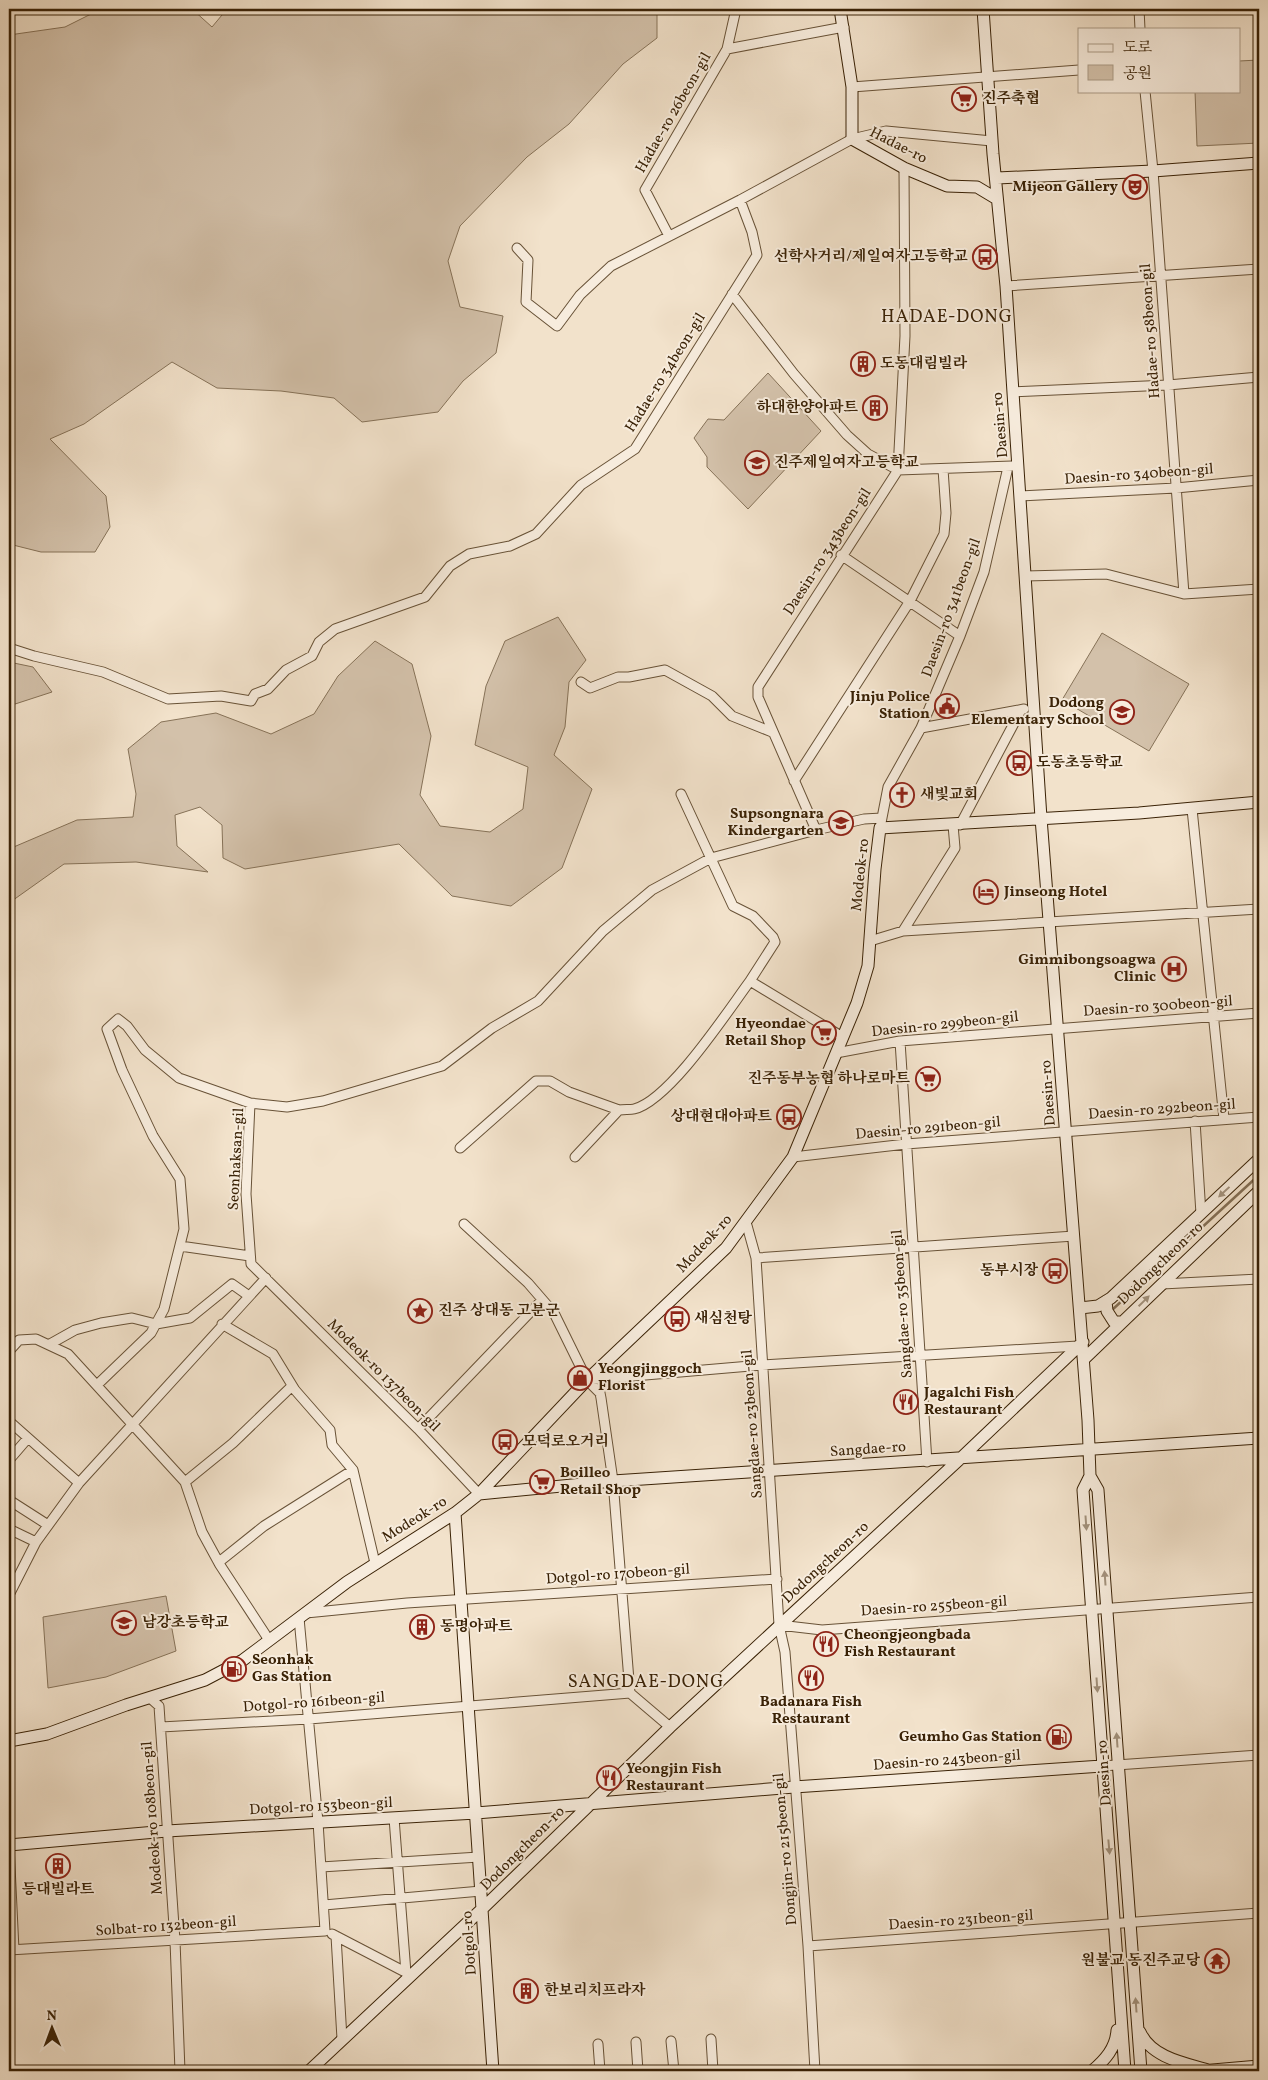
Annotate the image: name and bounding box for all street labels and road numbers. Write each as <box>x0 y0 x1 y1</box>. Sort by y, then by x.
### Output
street label: Hadae-ro 26beon-gil <box>631 49 717 177</box>
street label: Hadae-ro <box>865 122 931 170</box>
street label: Hadae-ro 58beon-gil <box>1136 263 1166 399</box>
street label: Hadae-ro 34beon-gil <box>621 309 711 437</box>
street label: Daesin-ro <box>988 391 1014 459</box>
street label: Daesin-ro 340beon-gil <box>1064 459 1214 491</box>
street label: Daesin-ro 343beon-gil <box>779 484 877 620</box>
street label: Daesin-ro 341beon-gil <box>917 536 987 680</box>
street label: Modeok-ro <box>847 837 875 912</box>
street label: Daesin-ro 300beon-gil <box>1082 991 1234 1023</box>
street label: Daesin-ro 299beon-gil <box>870 1007 1020 1043</box>
street label: Daesin-ro <box>1036 1059 1062 1127</box>
street label: Daesin-ro 292beon-gil <box>1087 1094 1237 1126</box>
street label: Seonhaksan-gil <box>224 1107 250 1211</box>
street label: Daesin-ro 291beon-gil <box>855 1112 1001 1146</box>
street label: Modeok-ro <box>672 1210 738 1278</box>
street label: Dodongcheon-ro <box>1113 1218 1209 1310</box>
street label: Sangdae-ro 35beon-gil <box>887 1229 919 1379</box>
street label: Modeok-ro 137beon-gil <box>322 1315 444 1437</box>
street label: Sangdae-ro 23beon-gil <box>737 1349 769 1499</box>
street label: Sangdae-ro <box>829 1437 907 1463</box>
street label: Modeok-ro <box>378 1492 452 1548</box>
street label: Dodongcheon-ro <box>778 1517 874 1609</box>
street label: Dotgol-ro 170beon-gil <box>545 1559 691 1591</box>
street label: Daesin-ro 255beon-gil <box>860 1591 1008 1623</box>
street label: Dotgol-ro 161beon-gil <box>242 1688 386 1718</box>
street label: Daesin-ro <box>1092 1739 1118 1807</box>
street label: Modeok-ro 108beon-gil <box>137 1741 169 1895</box>
street label: Daesin-ro 243beon-gil <box>873 1745 1021 1777</box>
street label: Dongjin-ro 215beon-gil <box>769 1772 803 1926</box>
street label: Dotgol-ro 153beon-gil <box>249 1793 393 1821</box>
street label: Dodongcheon-ro <box>476 1802 570 1896</box>
street label: Daesin-ro 231beon-gil <box>888 1905 1034 1937</box>
street label: Dotgol-ro <box>457 1910 483 1976</box>
street label: Solbat-ro 132beon-gil <box>95 1912 237 1942</box>

